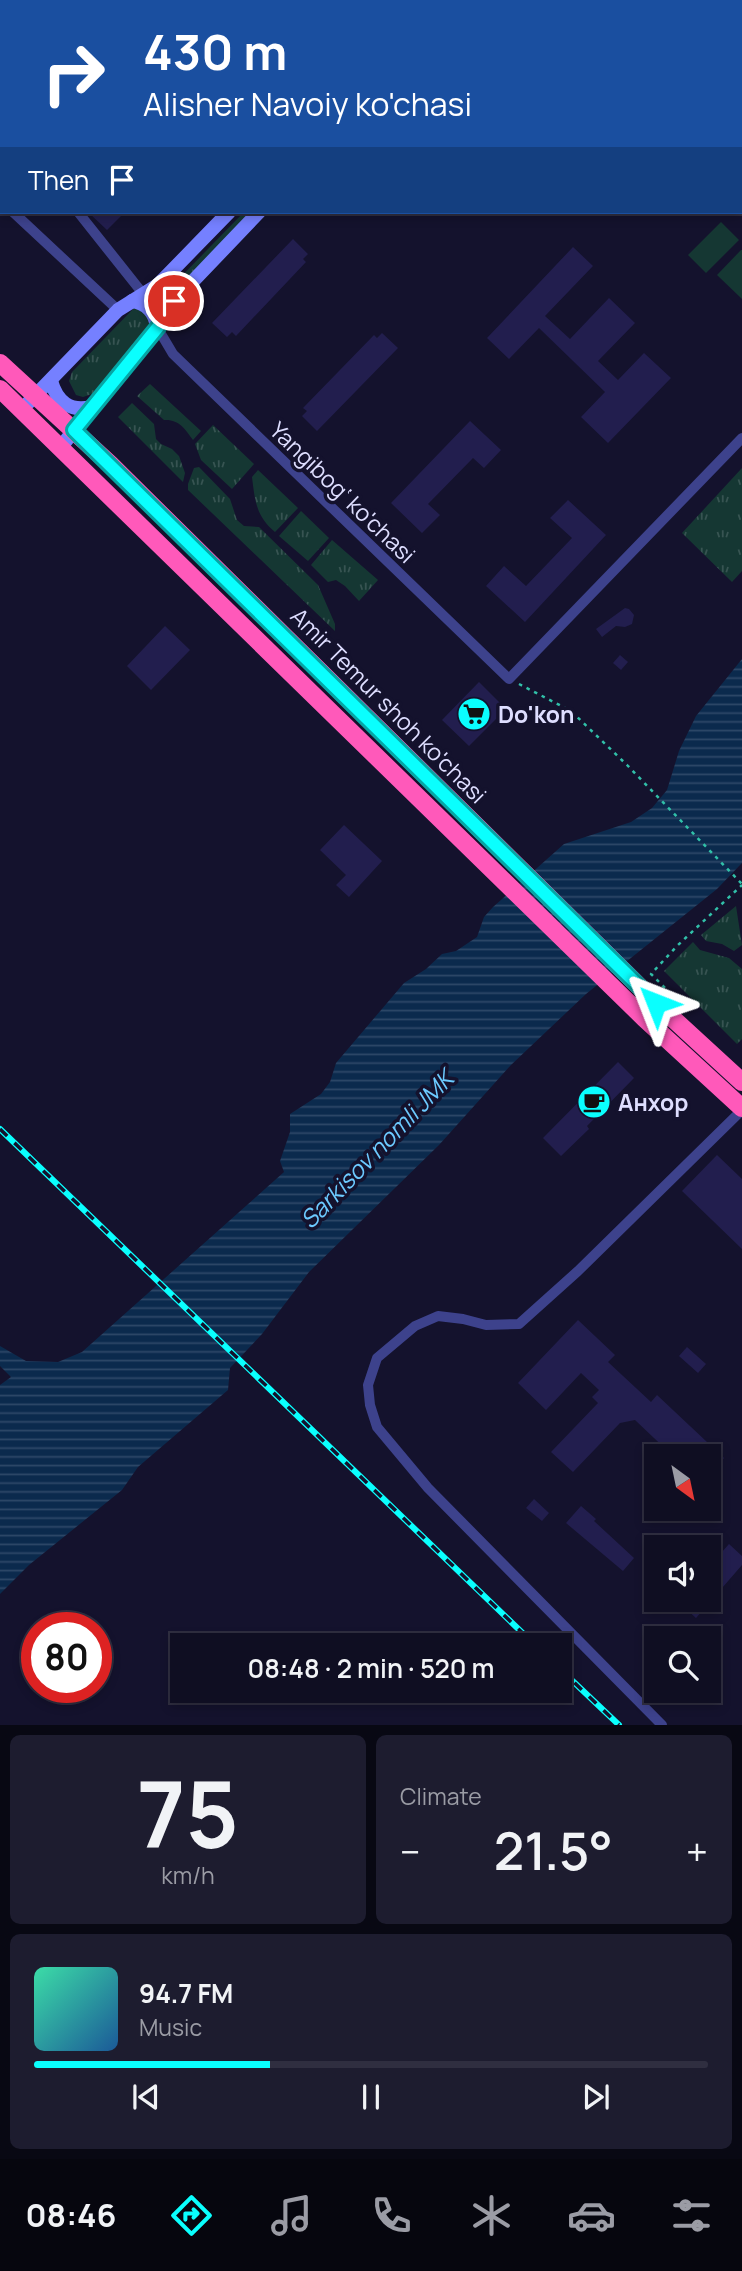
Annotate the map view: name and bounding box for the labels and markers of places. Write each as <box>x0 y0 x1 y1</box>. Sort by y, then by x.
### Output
pin <box>144 271 204 331</box>
supermarket icon: Do'kon <box>455 695 493 733</box>
place label: Do'kon <box>498 698 574 730</box>
cafe icon: Анхор <box>575 1083 613 1121</box>
place label: Анхор <box>618 1086 688 1118</box>

